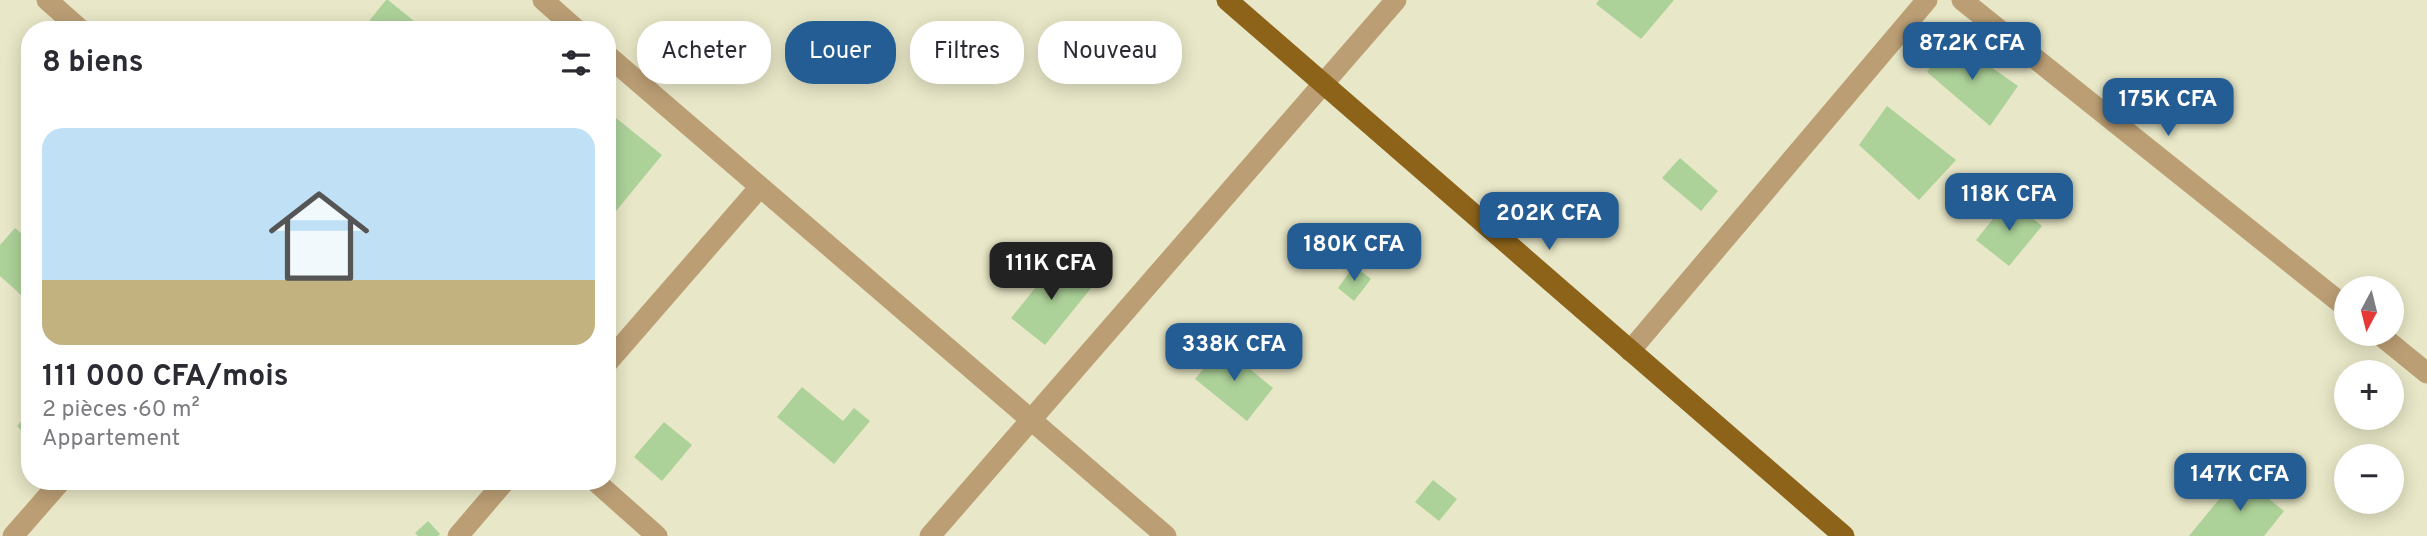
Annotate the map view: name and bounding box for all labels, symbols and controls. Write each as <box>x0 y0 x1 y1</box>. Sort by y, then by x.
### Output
chip: Acheter <box>637 21 771 84</box>
chip: Louer <box>785 21 896 84</box>
chip: Filtres <box>910 21 1024 84</box>
chip: Nouveau <box>1038 21 1182 84</box>
pin: 87.2K CFA <box>1892 22 2052 82</box>
text: 87.2K CFA <box>1919 30 2025 59</box>
icon: filters <box>557 44 595 82</box>
text: 8 biens <box>42 45 144 82</box>
pin: 175K CFA <box>2096 78 2240 138</box>
text: 175K CFA <box>2119 86 2217 115</box>
icon: home <box>256 173 382 299</box>
pin: 118K CFA <box>1937 174 2081 233</box>
text: 118K CFA <box>1961 181 2057 210</box>
pin: 202K CFA <box>1477 192 1621 252</box>
text: 202K CFA <box>1496 200 1602 229</box>
pin: 180K CFA <box>1282 224 1426 283</box>
text: 180K CFA <box>1303 231 1405 260</box>
pin: 111K CFA <box>979 243 1123 302</box>
text: 111K CFA <box>1006 250 1096 279</box>
north arrow <box>2334 276 2404 346</box>
map controls <box>2334 276 2404 514</box>
pin: 338K CFA <box>1162 324 1306 383</box>
text: 338K CFA <box>1181 331 1287 360</box>
text: 111 000 CFA/mois <box>42 359 289 396</box>
button: + <box>2334 360 2404 430</box>
text: 2 pièces · 60 m² <box>42 396 200 425</box>
text: Appartement <box>42 425 180 454</box>
button: − <box>2334 444 2404 514</box>
pin: 147K CFA <box>2168 454 2312 513</box>
text: 147K CFA <box>2190 461 2290 490</box>

